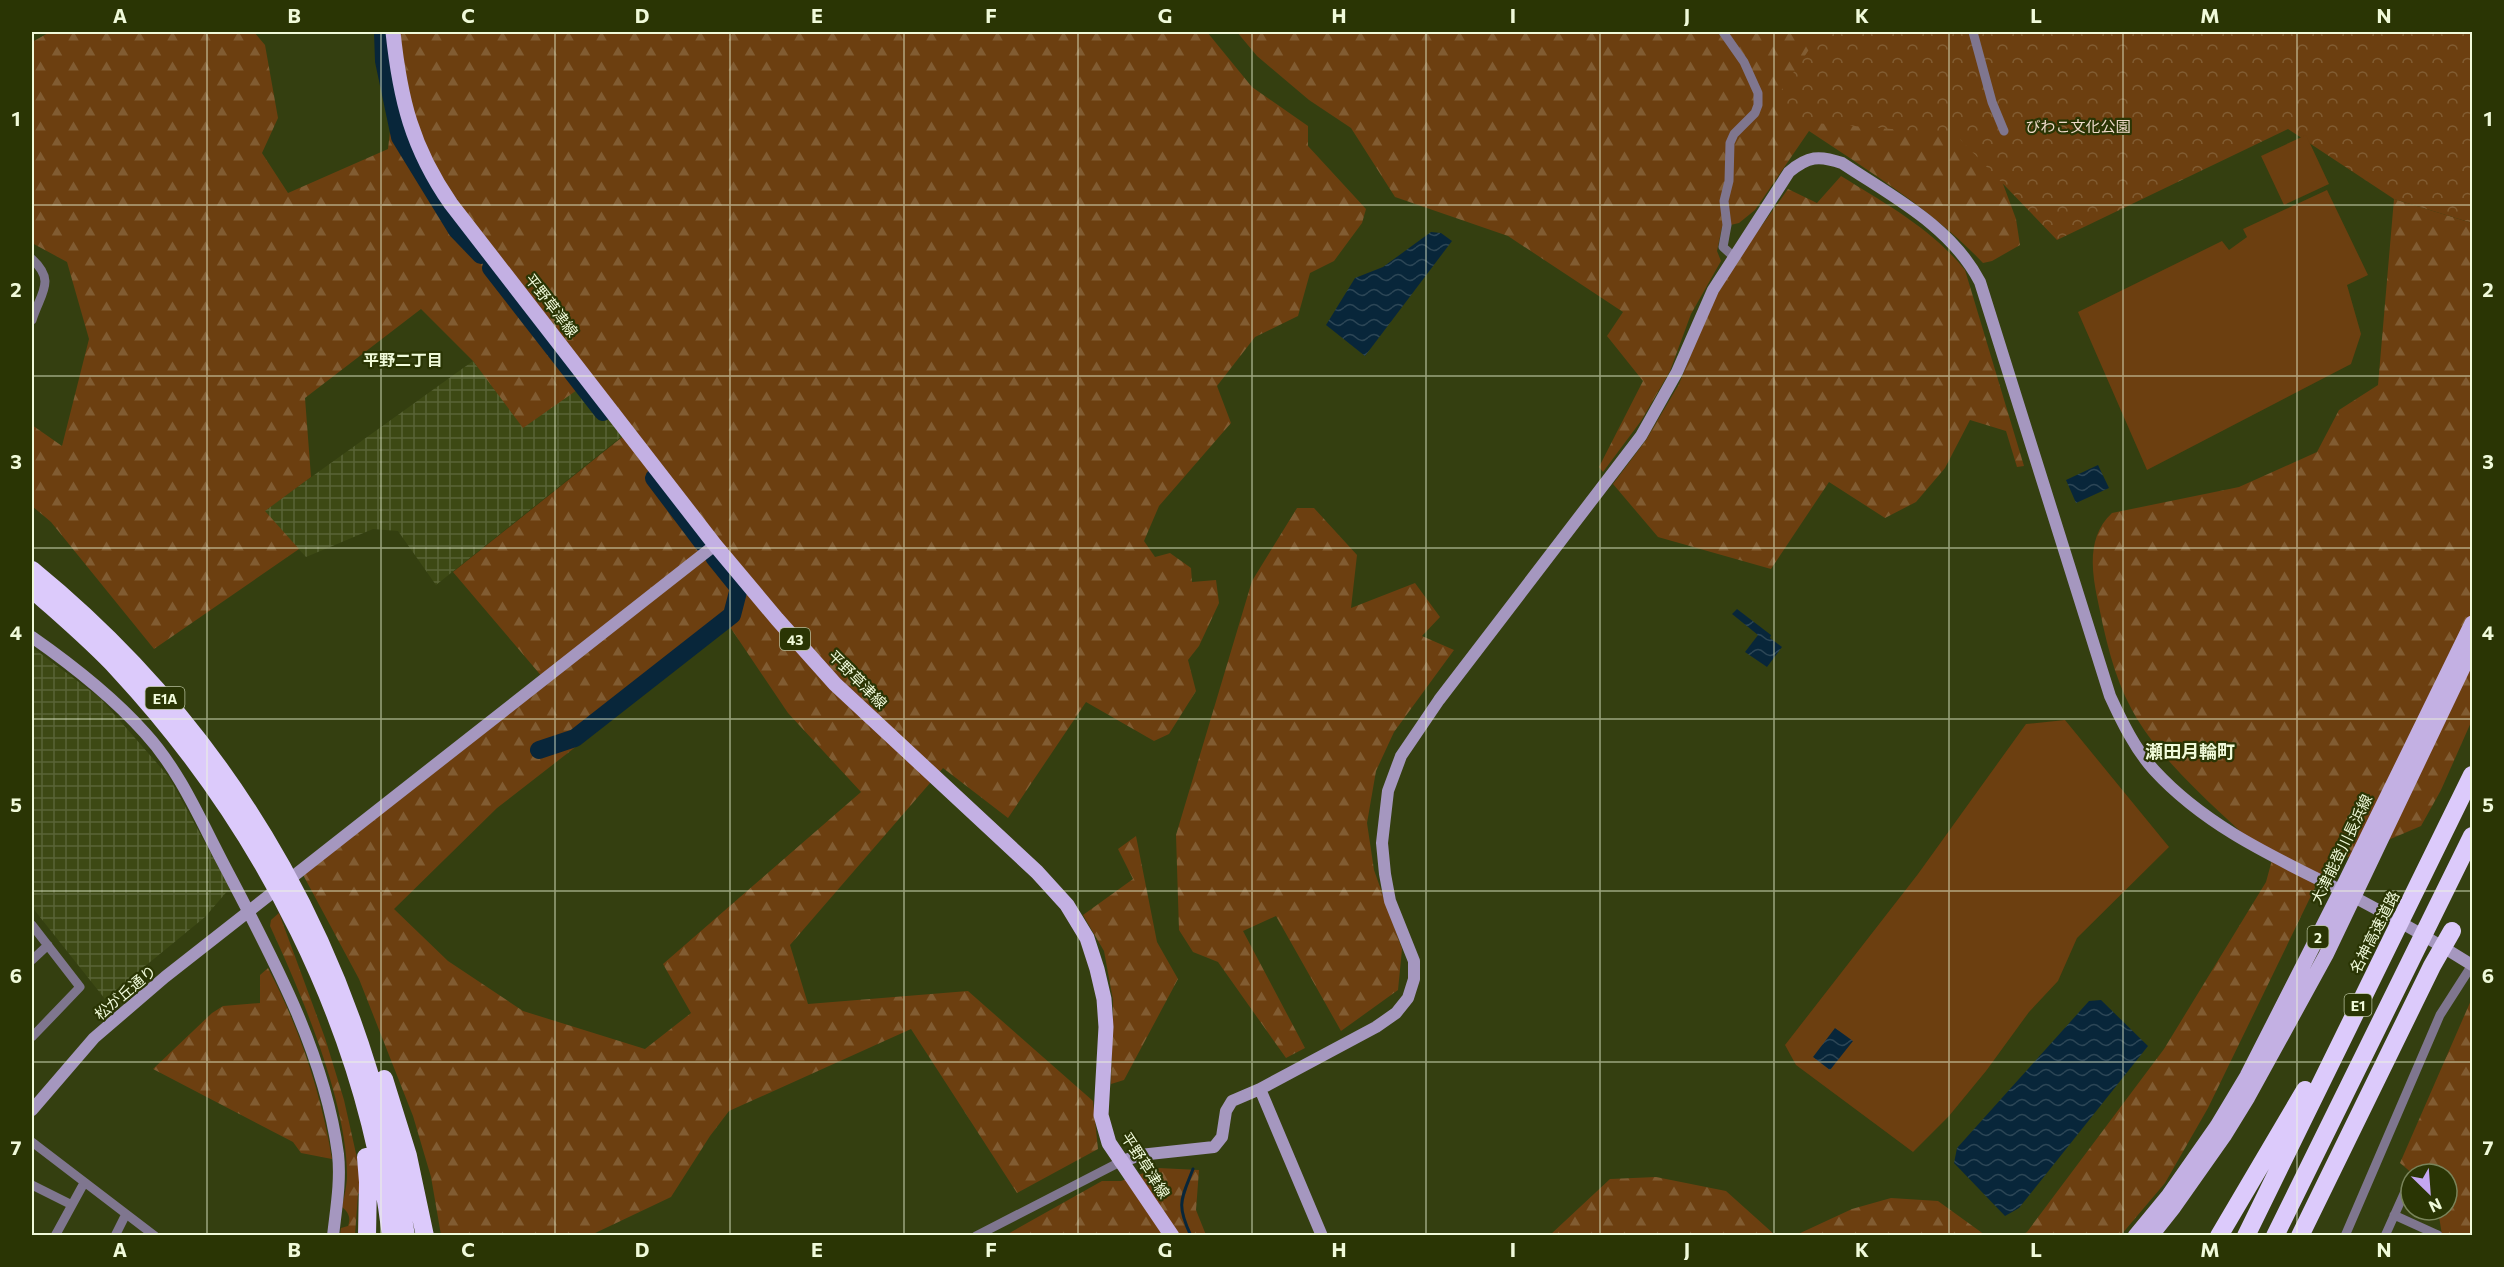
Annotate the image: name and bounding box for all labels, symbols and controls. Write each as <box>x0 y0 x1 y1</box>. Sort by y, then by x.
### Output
text: A <box>113 3 127 27</box>
text: B <box>287 3 301 27</box>
text: C <box>461 3 475 27</box>
text: D <box>635 3 649 27</box>
text: E <box>811 3 823 27</box>
text: F <box>985 3 997 27</box>
text: G <box>1158 3 1172 27</box>
text: H <box>1332 3 1347 27</box>
text: I <box>1510 3 1516 27</box>
text: J <box>1684 3 1690 27</box>
text: K <box>1855 3 1869 27</box>
text: L <box>2030 3 2042 27</box>
text: M <box>2200 3 2220 27</box>
text: N <box>2377 3 2392 27</box>
text: 1 <box>11 106 21 130</box>
text: 1 <box>2483 106 2493 130</box>
park label: びわこ文化公園 <box>2025 117 2131 135</box>
street label: 平野草津線 <box>522 270 582 340</box>
text: 2 <box>10 277 22 301</box>
text: 2 <box>2482 277 2494 301</box>
district label: 平野二丁目 <box>363 350 443 369</box>
text: 3 <box>10 449 22 473</box>
text: 3 <box>2482 449 2494 473</box>
text: 4 <box>10 620 22 644</box>
text: 4 <box>2482 620 2494 644</box>
road number: 43 <box>780 628 810 650</box>
street label: 平野草津線 <box>825 646 891 712</box>
road number: E1A <box>146 687 184 709</box>
district label: 瀬田月輪町 <box>2145 740 2235 762</box>
street label: 大津能登川長浜線 <box>2307 791 2375 907</box>
text: 5 <box>10 792 22 816</box>
text: 5 <box>2482 792 2494 816</box>
street label: 名神高速道路 <box>2346 888 2402 976</box>
road number: 2 <box>2308 926 2328 948</box>
street label: 松が丘通り <box>90 961 160 1023</box>
text: 6 <box>10 963 22 987</box>
text: 6 <box>2482 963 2494 987</box>
road number: E1 <box>2344 994 2372 1016</box>
street label: 平野草津線 <box>1118 1129 1174 1201</box>
text: 7 <box>11 1135 22 1159</box>
text: 7 <box>2483 1135 2494 1159</box>
north arrow <box>2399 1162 2459 1222</box>
text: N <box>2426 1195 2445 1217</box>
text: A <box>113 1237 127 1261</box>
text: B <box>287 1237 301 1261</box>
text: C <box>461 1237 475 1261</box>
text: D <box>635 1237 649 1261</box>
text: E <box>811 1237 823 1261</box>
text: F <box>985 1237 997 1261</box>
text: G <box>1158 1237 1172 1261</box>
text: H <box>1332 1237 1347 1261</box>
text: I <box>1510 1237 1516 1261</box>
text: J <box>1684 1237 1690 1261</box>
text: K <box>1855 1237 1869 1261</box>
text: L <box>2030 1237 2042 1261</box>
text: M <box>2200 1237 2220 1261</box>
text: N <box>2377 1237 2392 1261</box>

